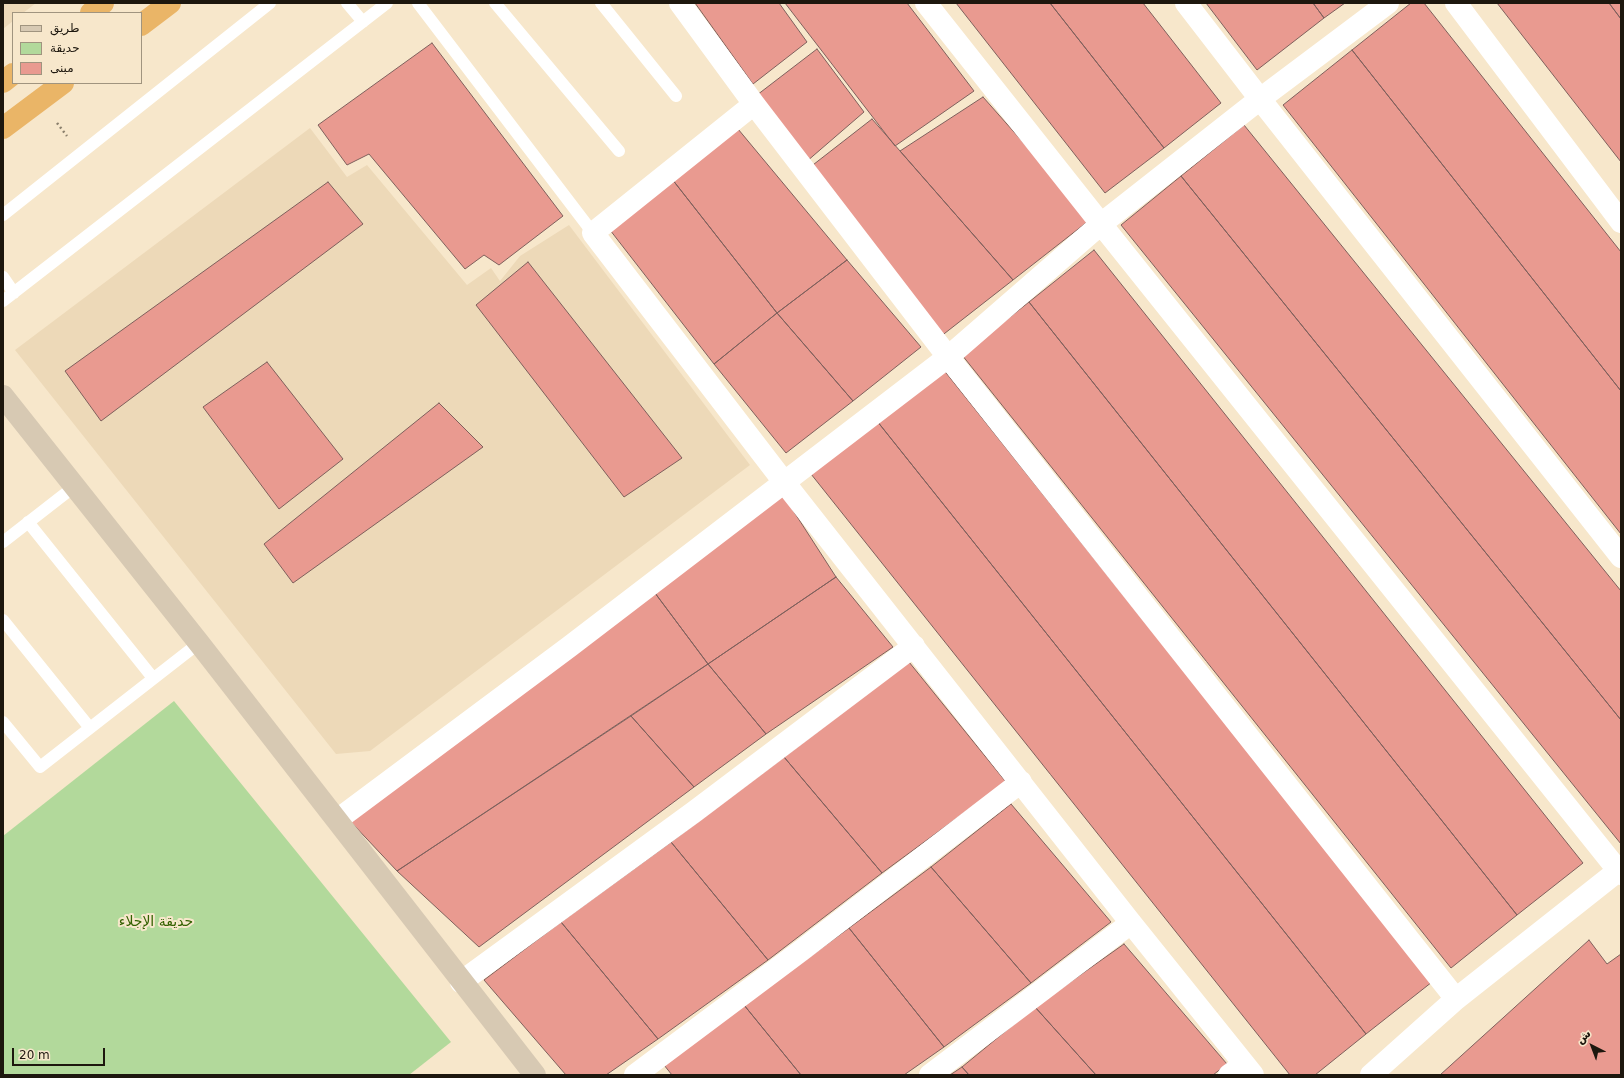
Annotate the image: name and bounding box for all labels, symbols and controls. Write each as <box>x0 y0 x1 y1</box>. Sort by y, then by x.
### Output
legend <box>12 12 142 84</box>
text: طريق <box>50 21 80 35</box>
text: حديقة <box>50 41 80 55</box>
text: مبنى <box>50 61 74 75</box>
park label: حديقة الإجلاء <box>119 914 193 930</box>
north arrow <box>1572 1026 1612 1066</box>
text: ش <box>1574 1027 1594 1047</box>
scale bar <box>14 1040 107 1066</box>
text: 20 m <box>19 1048 50 1062</box>

